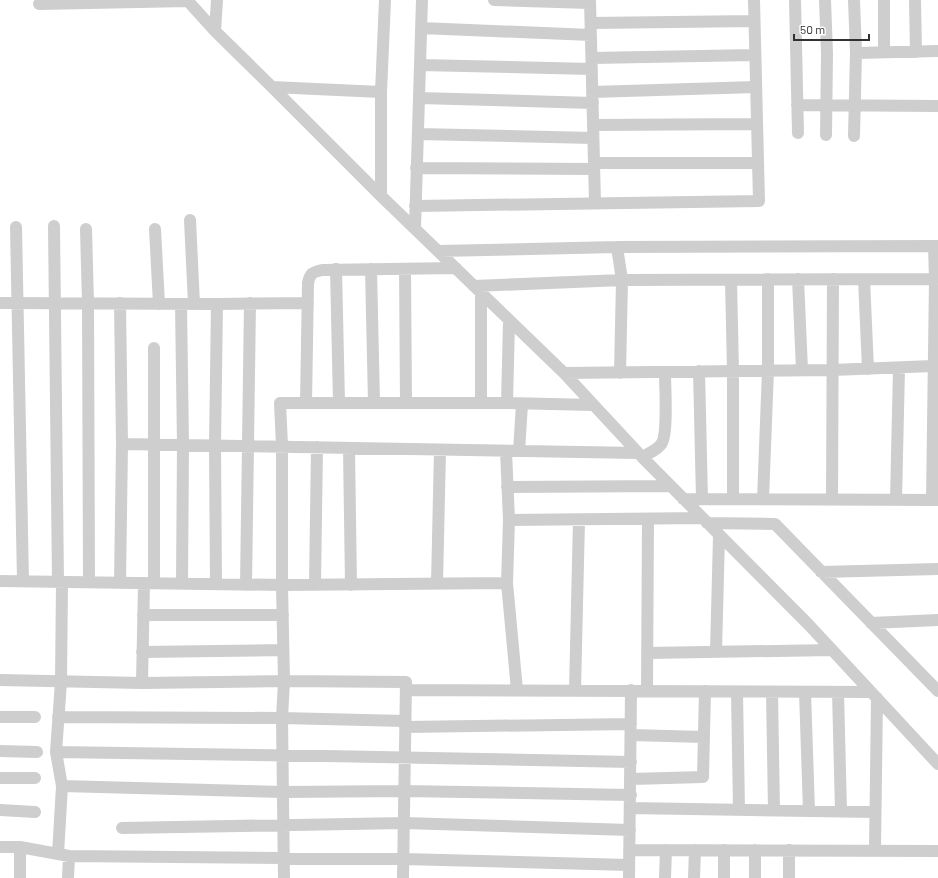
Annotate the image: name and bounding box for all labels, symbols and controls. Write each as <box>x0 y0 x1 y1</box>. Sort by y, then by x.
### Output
scale bar <box>794 16 869 42</box>
text: 50 m <box>800 22 825 36</box>

